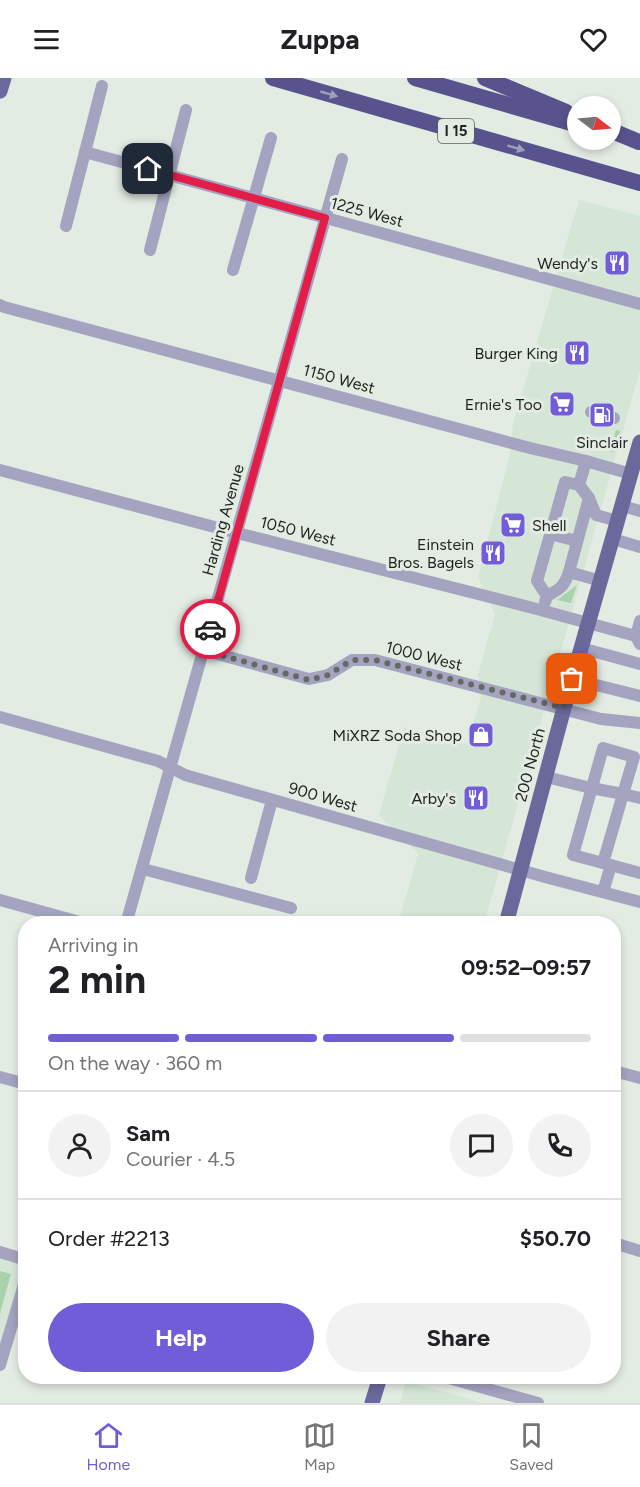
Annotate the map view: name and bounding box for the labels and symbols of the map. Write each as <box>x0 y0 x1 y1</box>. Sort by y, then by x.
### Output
one-way arrow <box>320 90 338 99</box>
north arrow <box>567 96 621 150</box>
road number: I 15 <box>438 119 474 143</box>
pin <box>122 143 173 194</box>
one-way arrow <box>507 144 525 153</box>
street label: 1225 West <box>329 193 405 231</box>
restaurant icon: Wendy's <box>602 248 632 278</box>
place label: Wendy's <box>537 254 598 273</box>
restaurant icon: Burger King <box>562 338 592 368</box>
place label: Burger King <box>475 344 558 363</box>
street label: 1150 West <box>301 360 377 398</box>
supermarket icon: Ernie's Too <box>547 389 577 419</box>
place label: Ernie's Too <box>465 395 542 414</box>
fuel station icon: Sinclair <box>587 400 617 430</box>
place label: Sinclair <box>576 433 629 452</box>
street label: Harding Avenue <box>198 462 248 578</box>
supermarket icon: Shell <box>498 510 528 540</box>
street label: 1050 West <box>258 512 338 550</box>
place label: Shell <box>532 516 567 535</box>
place label: Einstein Bros. Bagels <box>388 535 474 572</box>
restaurant icon: Einstein Bros. Bagels <box>478 538 508 568</box>
courier <box>180 599 240 659</box>
street label: 1000 West <box>384 637 464 675</box>
pin <box>546 653 597 704</box>
shop icon: MiXRZ Soda Shop <box>466 720 496 750</box>
place label: MiXRZ Soda Shop <box>333 726 462 745</box>
street label: 200 North <box>511 726 549 804</box>
street label: 900 West <box>287 778 359 816</box>
restaurant icon: Arby's <box>461 783 491 813</box>
place label: Arby's <box>412 789 456 808</box>

